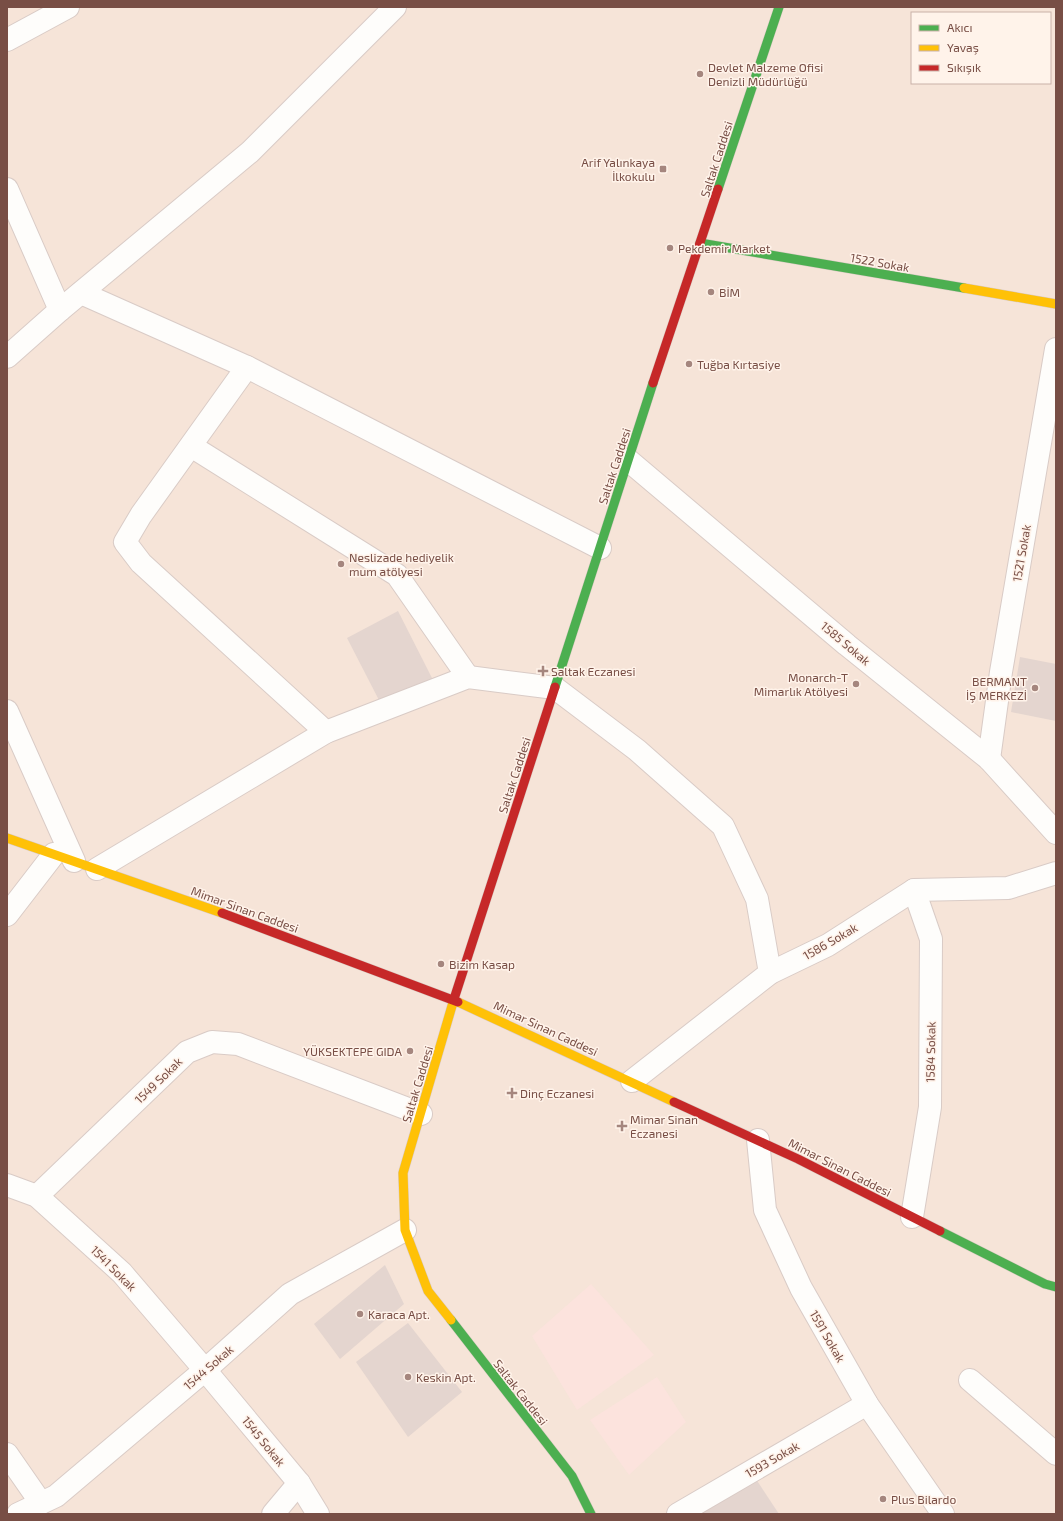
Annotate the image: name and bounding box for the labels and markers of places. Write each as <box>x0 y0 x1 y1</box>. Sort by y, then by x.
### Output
place label: Devlet Malzeme Ofisi Denizli Müdürlüğü <box>708 60 823 88</box>
marker: Devlet Malzeme Ofisi Denizli Müdürlüğü <box>695 69 705 79</box>
place label: Arif Yalınkaya İlkokulu <box>581 155 655 183</box>
marker: Arif Yalınkaya İlkokulu <box>658 164 668 174</box>
place label: Pekdemir Market <box>678 241 771 255</box>
marker: Pekdemir Market <box>665 243 675 253</box>
place label: BİM <box>719 285 740 299</box>
marker: BİM <box>706 287 716 297</box>
place label: Tuğba Kırtasiye <box>697 357 780 371</box>
marker: Tuğba Kırtasiye <box>684 359 694 369</box>
place label: Neslizade hediyelik mum atölyesi <box>349 550 454 578</box>
marker: Neslizade hediyelik mum atölyesi <box>336 559 346 569</box>
place label: Saltak Eczanesi <box>551 664 635 678</box>
marker: Saltak Eczanesi <box>538 666 548 676</box>
place label: Monarch-T Mimarlık Atölyesi <box>754 670 848 698</box>
place label: BERMANT İŞ MERKEZİ <box>966 674 1027 704</box>
marker: Monarch-T Mimarlık Atölyesi <box>851 679 861 689</box>
marker: BERMANT İŞ MERKEZİ <box>1030 683 1040 693</box>
place label: Bizim Kasap <box>449 957 515 971</box>
marker: Bizim Kasap <box>436 959 446 969</box>
place label: YÜKSEKTEPE GIDA <box>303 1044 403 1058</box>
marker: YÜKSEKTEPE GIDA <box>405 1046 415 1056</box>
place label: Dinç Eczanesi <box>520 1086 594 1101</box>
marker: Dinç Eczanesi <box>507 1088 517 1098</box>
place label: Mimar Sinan Eczanesi <box>630 1112 698 1140</box>
marker: Mimar Sinan Eczanesi <box>617 1121 627 1131</box>
place label: Karaca Apt. <box>368 1307 430 1321</box>
marker: Karaca Apt. <box>355 1309 365 1319</box>
place label: Keskin Apt. <box>416 1370 476 1384</box>
marker: Keskin Apt. <box>403 1372 413 1382</box>
place label: Plus Bilardo <box>891 1492 956 1506</box>
marker: Plus Bilardo <box>878 1494 888 1504</box>

